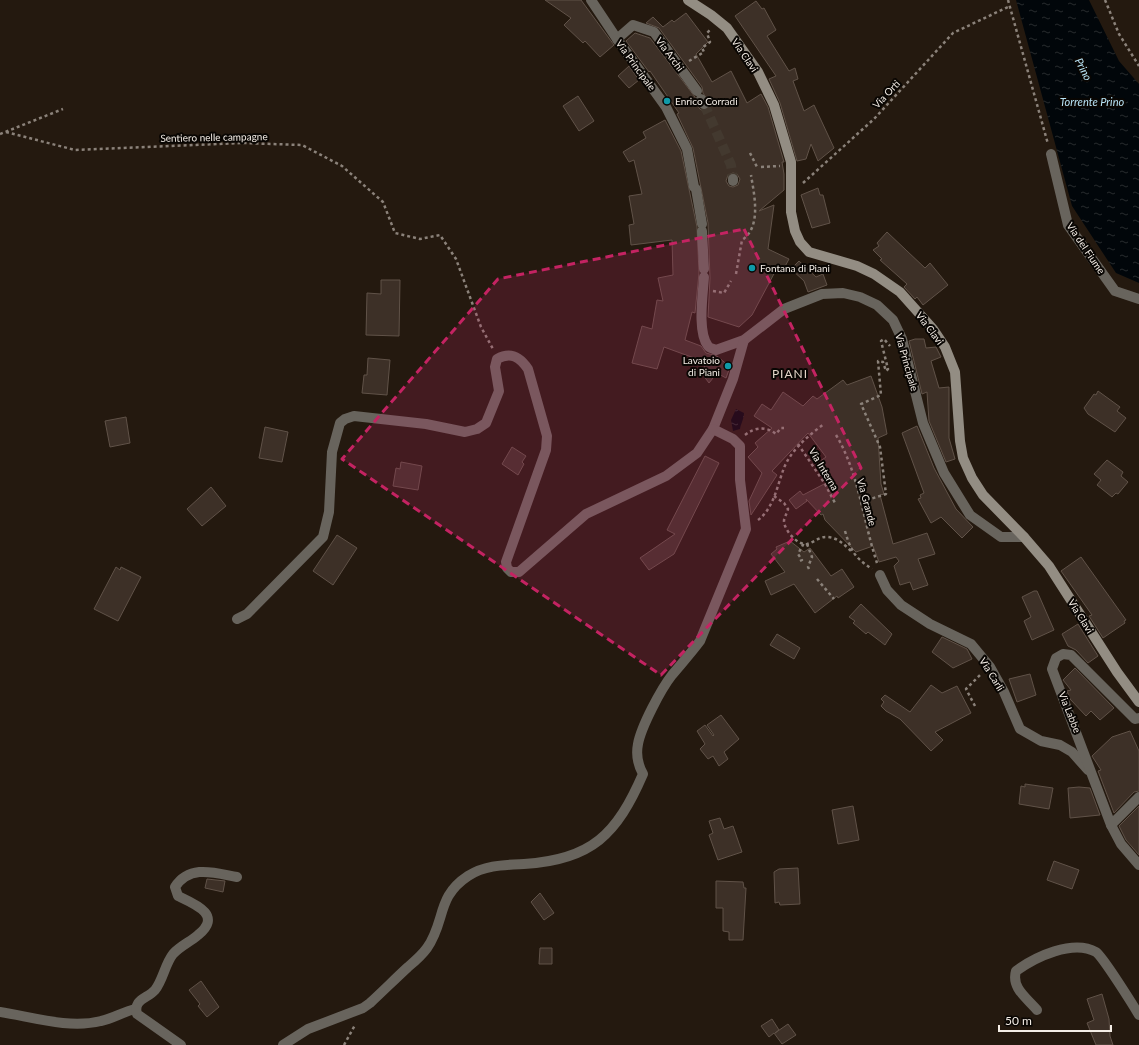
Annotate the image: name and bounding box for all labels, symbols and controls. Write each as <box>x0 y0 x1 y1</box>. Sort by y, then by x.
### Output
street label: Via Archi <box>653 35 687 73</box>
street label: Via Clavi <box>729 36 761 74</box>
street label: Via Principale <box>614 37 658 93</box>
water label: Prino <box>1073 55 1095 83</box>
street label: Via Orti <box>870 77 902 111</box>
place label: Enrico Corradi <box>675 95 738 107</box>
water label: Torrente Prino <box>1060 95 1124 108</box>
marker: Enrico Corradi <box>662 96 672 106</box>
street label: Sentiero nelle campagne <box>160 130 268 144</box>
street label: Via del Fiume <box>1064 220 1108 276</box>
place label: Fontana di Piani <box>760 262 830 274</box>
marker: Fontana di Piani <box>747 263 757 273</box>
street label: Via Clavi <box>914 309 946 347</box>
street label: Via Principale <box>893 332 921 392</box>
place label: Lavatoio di Piani <box>683 354 720 378</box>
marker: Lavatoio di Piani <box>723 361 733 371</box>
district label: PIANI <box>772 366 808 381</box>
street label: Via Interna <box>807 445 842 493</box>
street label: Via Grande <box>855 477 879 527</box>
street label: Via Clavi <box>1066 597 1096 635</box>
street label: Via Carli <box>977 655 1007 693</box>
street label: Via Labbe <box>1056 690 1084 734</box>
scale bar <box>999 1007 1111 1033</box>
text: 50 m <box>1005 1013 1032 1028</box>

